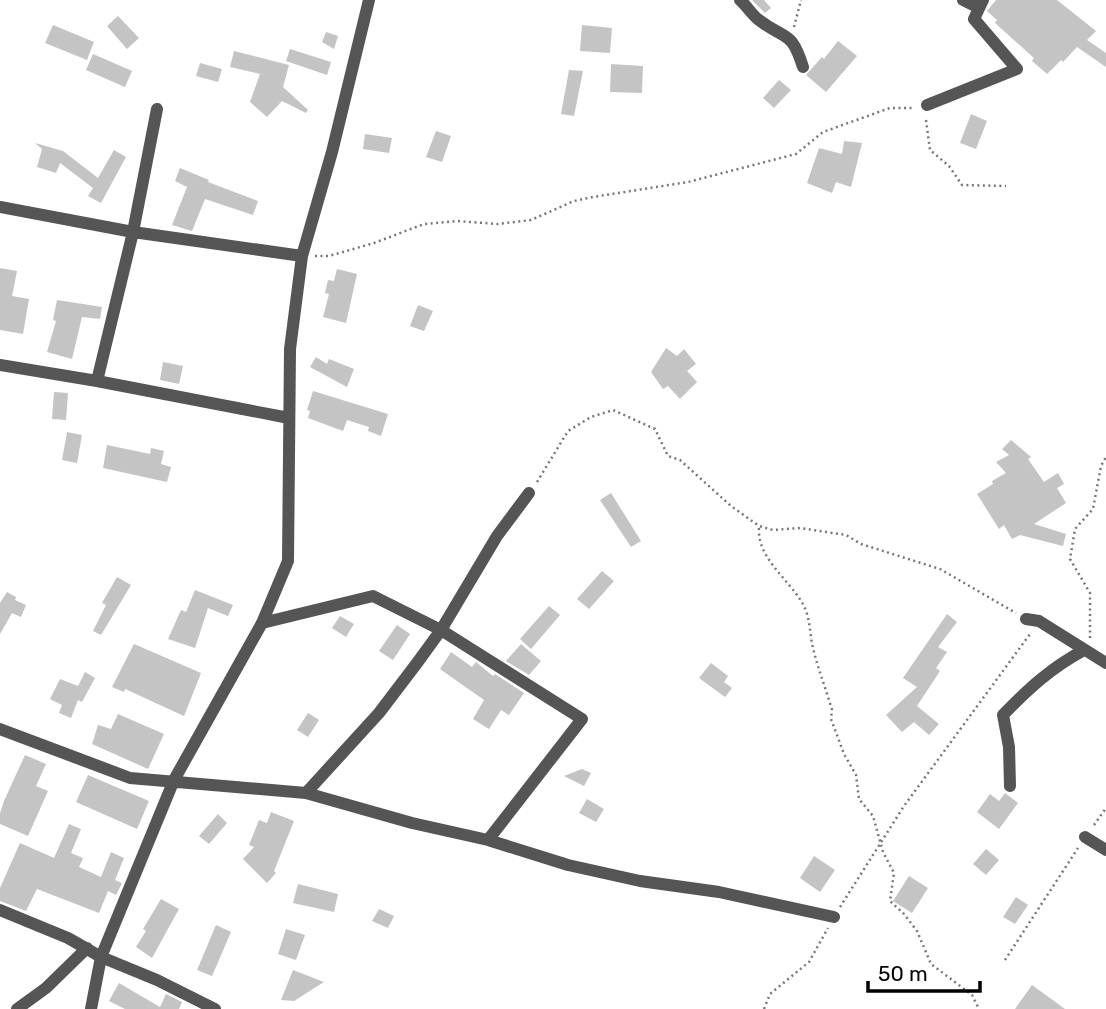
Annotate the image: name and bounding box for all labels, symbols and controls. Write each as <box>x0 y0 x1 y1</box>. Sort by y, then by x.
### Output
scale bar <box>868 950 980 994</box>
text: 50 m <box>878 961 928 986</box>

